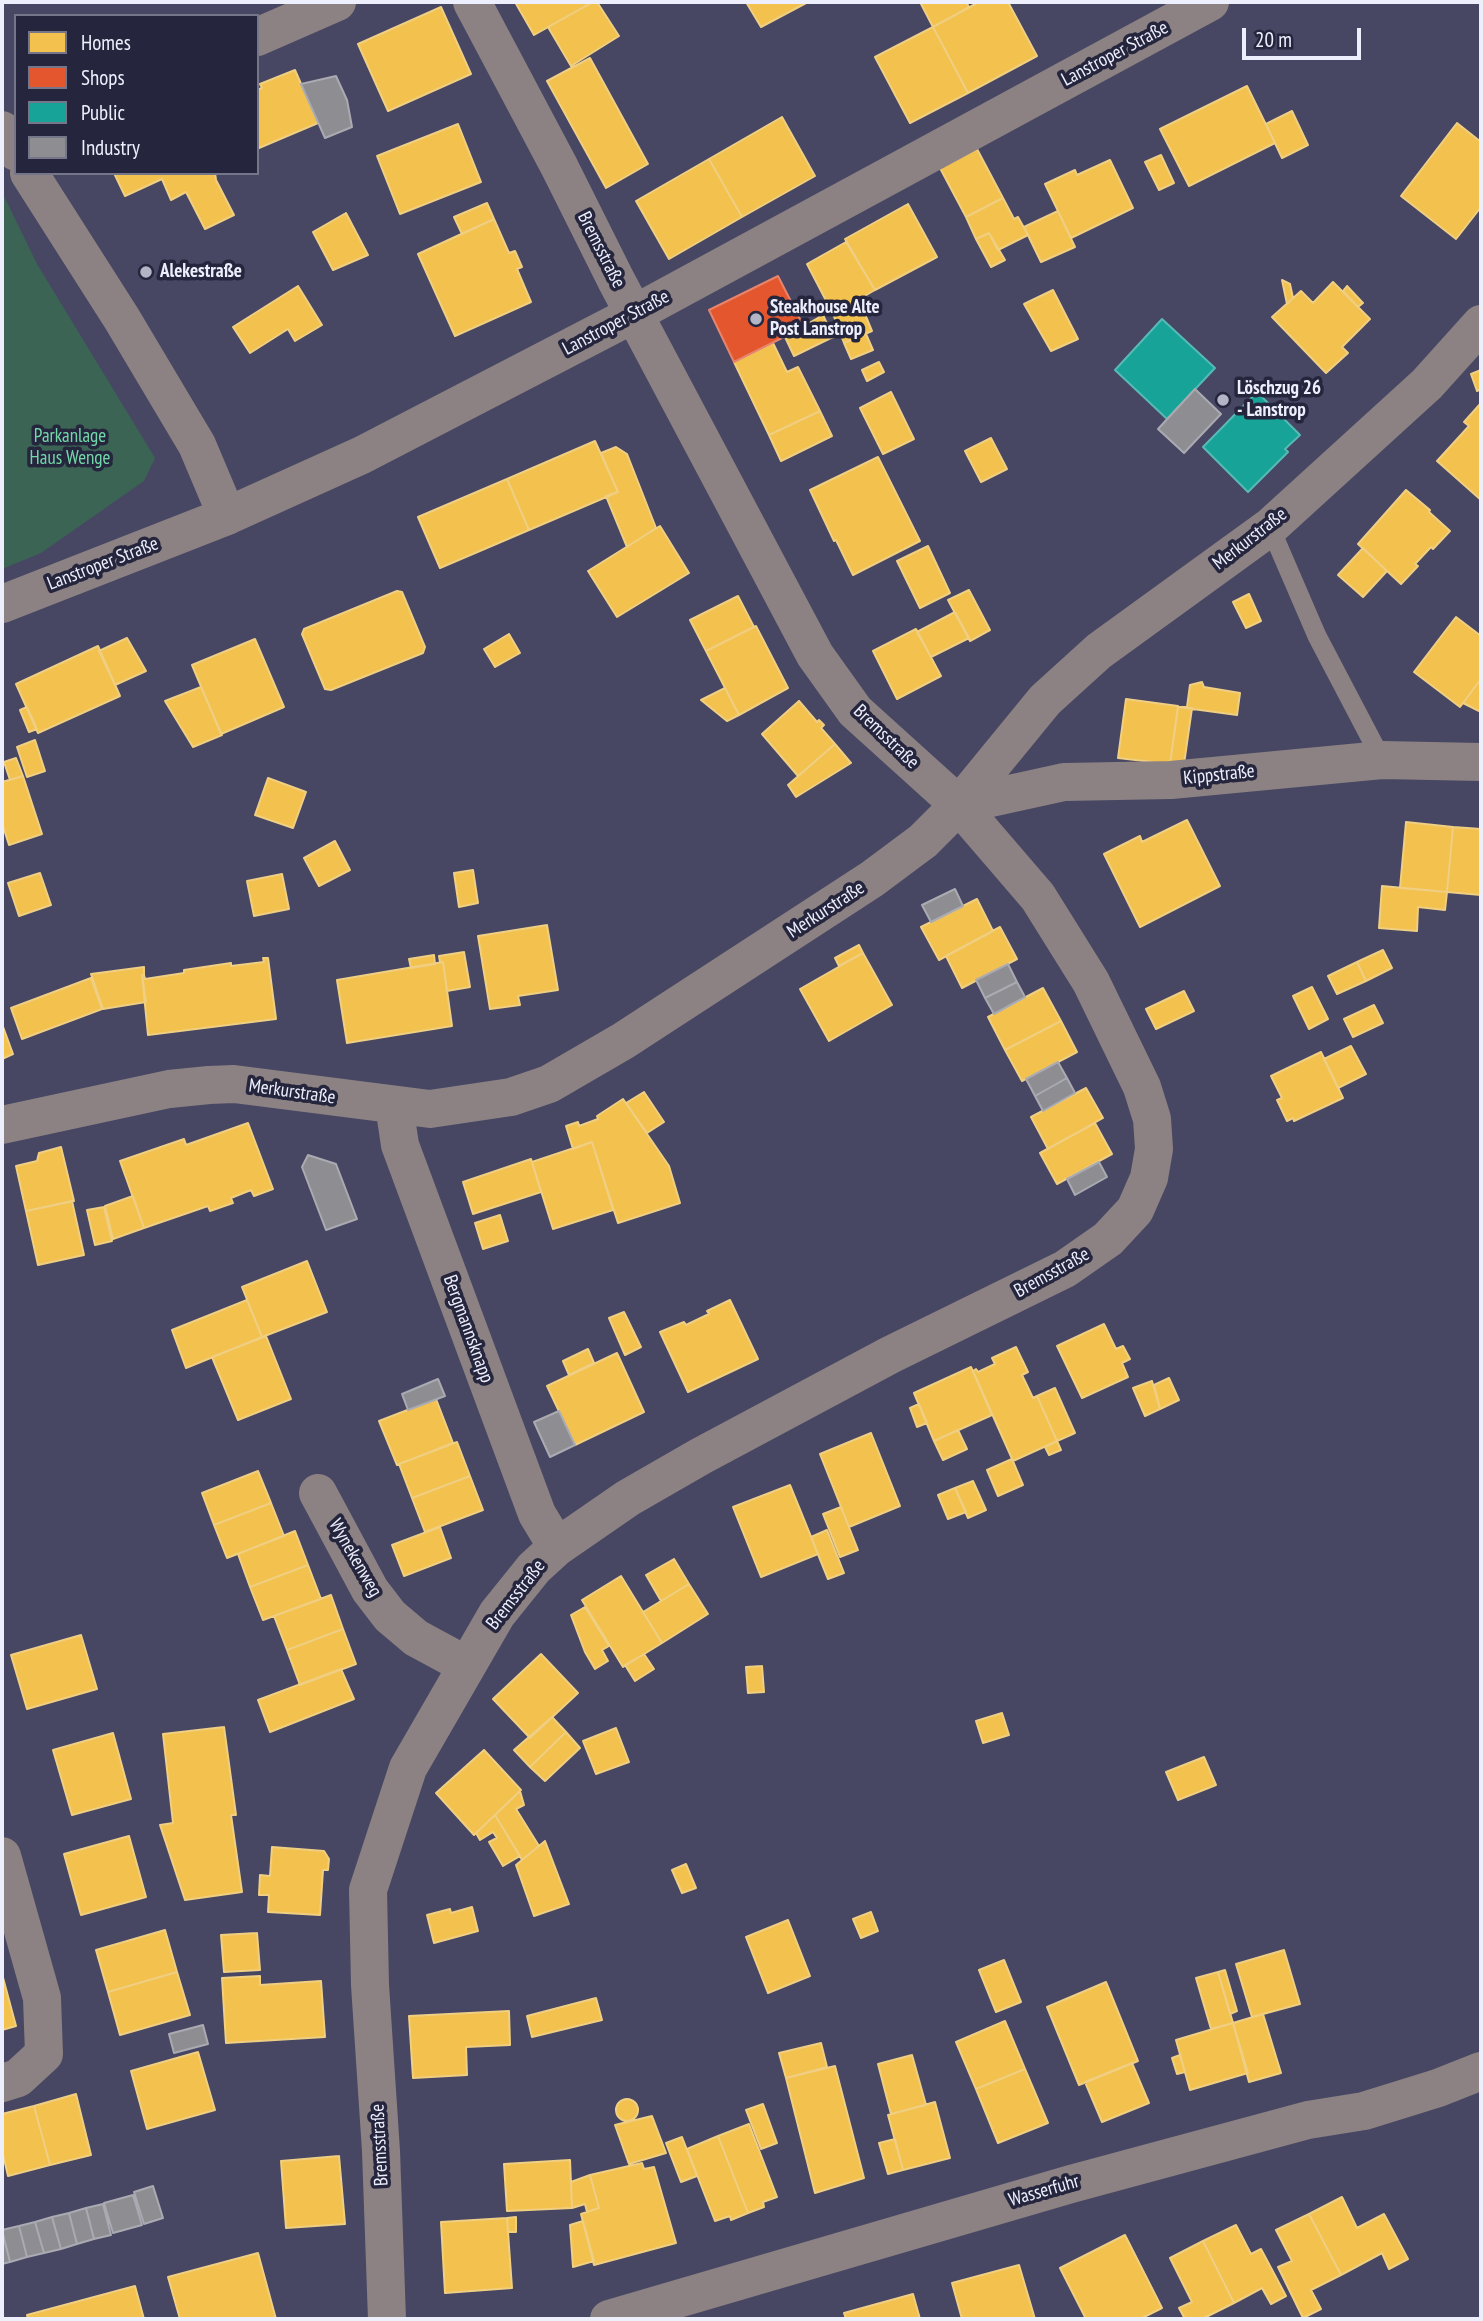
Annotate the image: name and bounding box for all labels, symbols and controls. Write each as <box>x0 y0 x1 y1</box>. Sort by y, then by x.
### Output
legend <box>14 14 259 175</box>
scale bar <box>1245 14 1364 58</box>
street label: Lanstroper Straße <box>1058 16 1172 92</box>
text: 20 m <box>1255 26 1292 53</box>
text: Homes <box>81 29 131 56</box>
text: Shops <box>81 64 125 91</box>
text: Public <box>81 99 125 126</box>
text: Industry <box>81 134 140 161</box>
street label: Bremsstraße <box>572 208 630 292</box>
place label: Alekestraße <box>160 261 242 283</box>
marker: Alekestraße <box>138 264 154 280</box>
street label: Lanstroper Straße <box>559 285 673 361</box>
place label: Steakhouse Alte Post Lanstrop <box>770 297 880 341</box>
marker: Steakhouse Alte Post Lanstrop <box>748 311 764 327</box>
place label: Löschzug 26 - Lanstrop <box>1237 378 1321 422</box>
marker: Löschzug 26 - Lanstrop <box>1215 392 1231 408</box>
park label: Parkanlage Haus Wenge <box>30 426 110 470</box>
street label: Merkurstraße <box>1208 503 1292 575</box>
street label: Lanstroper Straße <box>44 532 162 596</box>
street label: Bremsstraße <box>848 700 924 774</box>
street label: Kippstraße <box>1182 760 1256 790</box>
street label: Merkurstraße <box>783 877 869 943</box>
street label: Merkurstraße <box>247 1075 337 1109</box>
street label: Bremsstraße <box>1010 1243 1094 1303</box>
street label: Bergmannsknapp <box>438 1272 498 1386</box>
street label: Wynekenweg <box>324 1515 386 1601</box>
street label: Bremsstraße <box>482 1556 550 1634</box>
street label: Bremsstraße <box>366 2103 394 2187</box>
street label: Wasserfuhr <box>1006 2170 1082 2212</box>

